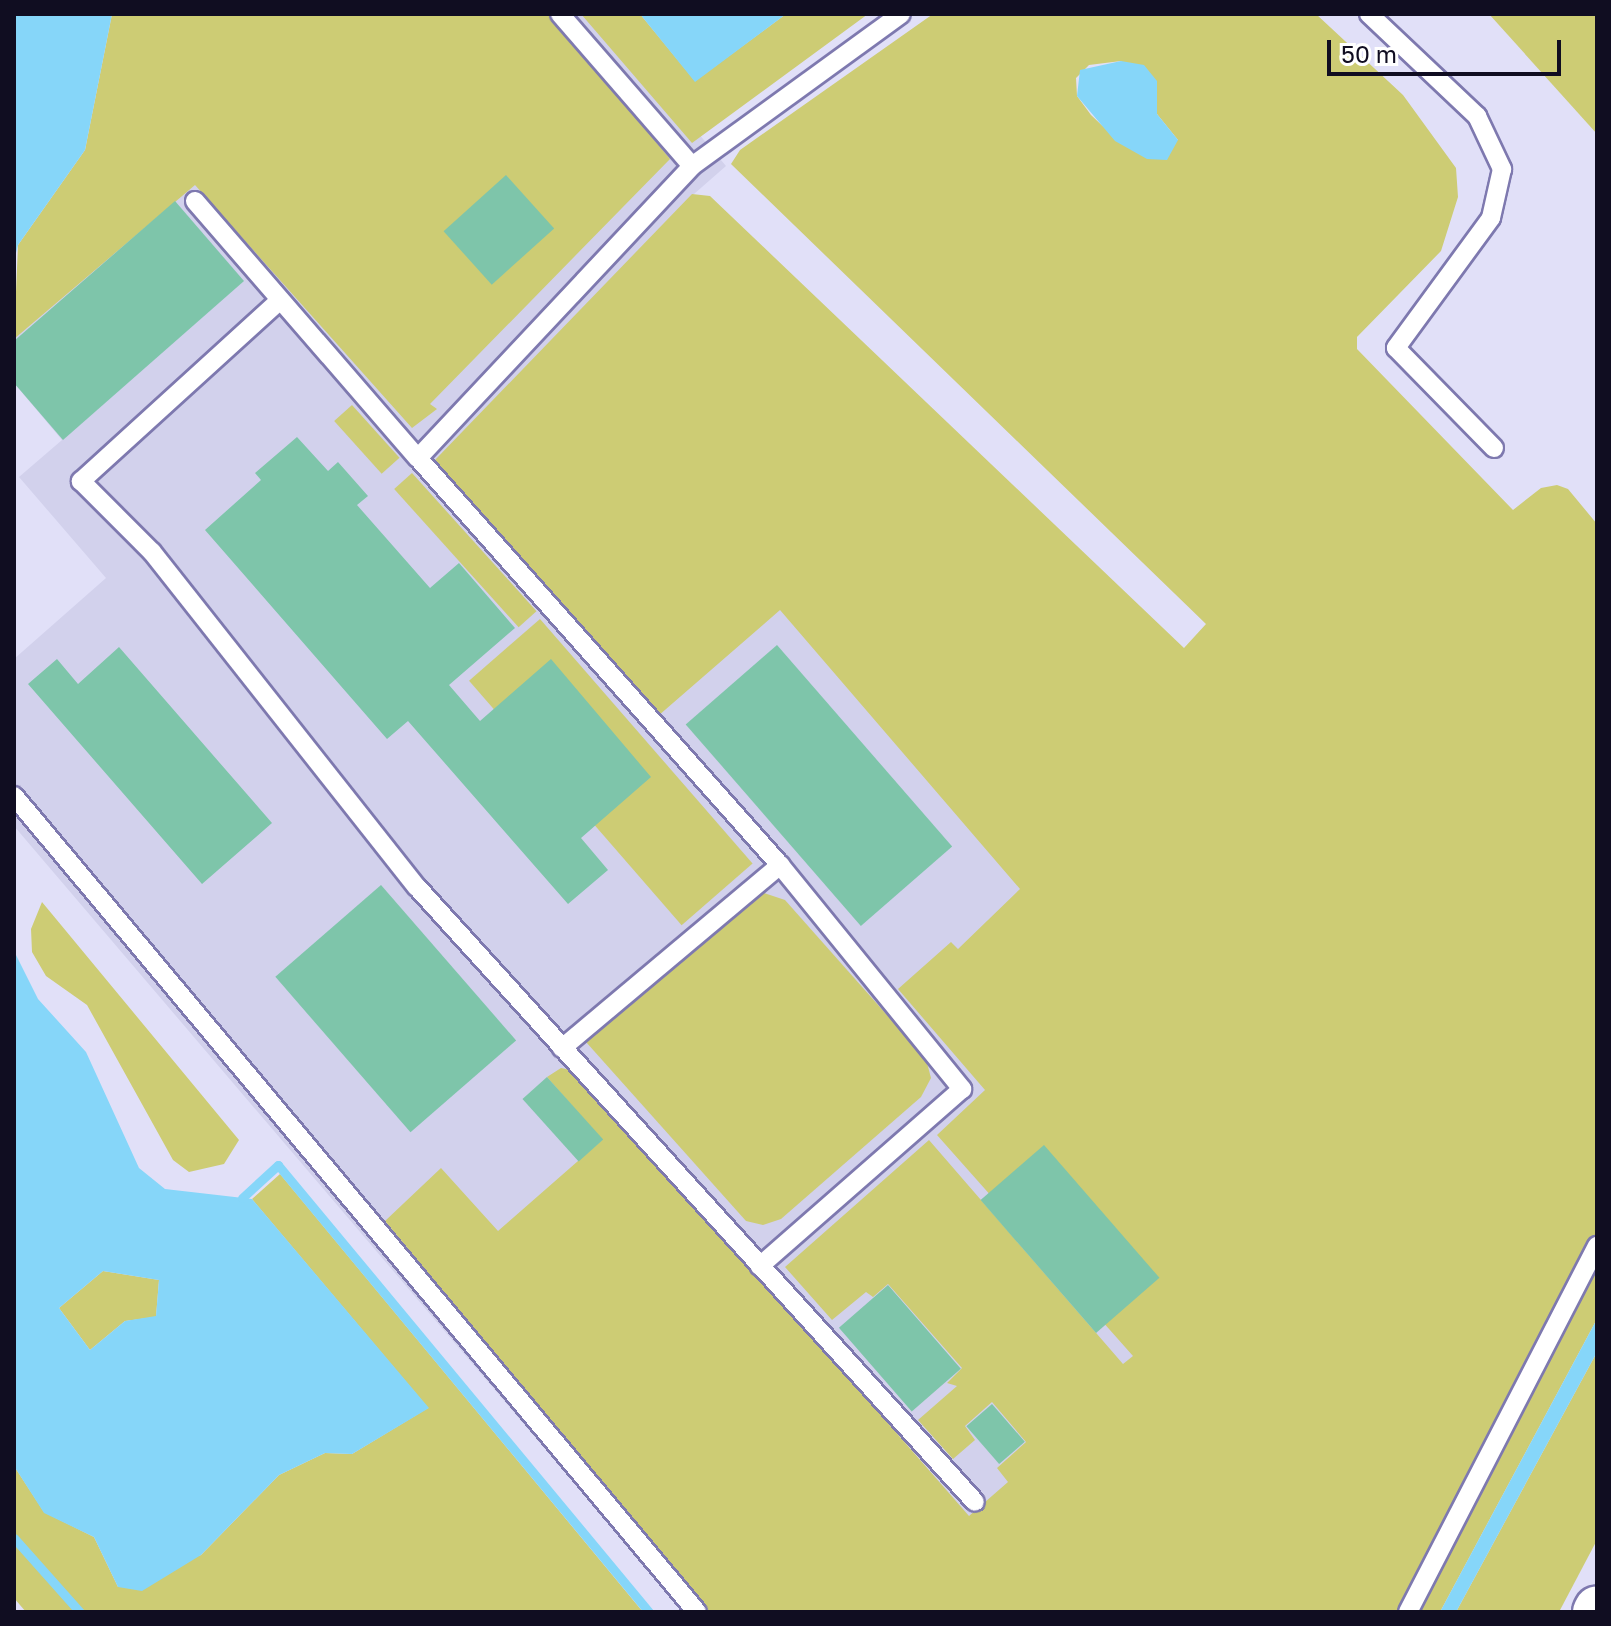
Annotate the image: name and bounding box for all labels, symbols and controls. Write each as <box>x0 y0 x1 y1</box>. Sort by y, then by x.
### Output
scale bar <box>1331 24 1565 74</box>
text: 50 m <box>1341 39 1397 68</box>

